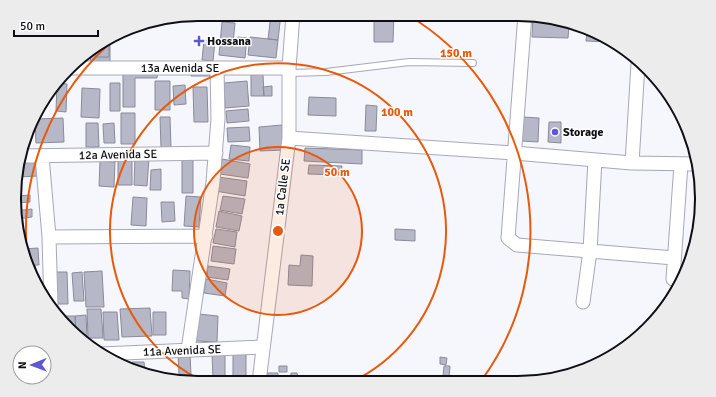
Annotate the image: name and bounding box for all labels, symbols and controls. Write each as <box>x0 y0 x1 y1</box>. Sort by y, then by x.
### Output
scale bar <box>14 12 98 38</box>
text: 50 m <box>20 19 45 34</box>
place label: Hossana <box>207 34 251 49</box>
marker: Hossana <box>194 36 204 46</box>
text: 150 m <box>440 46 472 61</box>
street label: 13a Avenida SE <box>141 61 219 76</box>
text: 100 m <box>381 105 413 120</box>
place label: Storage <box>563 125 604 140</box>
marker: Storage <box>550 127 560 137</box>
street label: 12a Avenida SE <box>79 147 158 163</box>
street label: 1a Calle SE <box>272 157 294 216</box>
text: 50 m <box>324 165 350 180</box>
centre of rings <box>271 224 285 238</box>
street label: 11a Avenida SE <box>143 342 222 360</box>
north arrow <box>12 345 52 385</box>
text: N <box>16 361 29 369</box>

